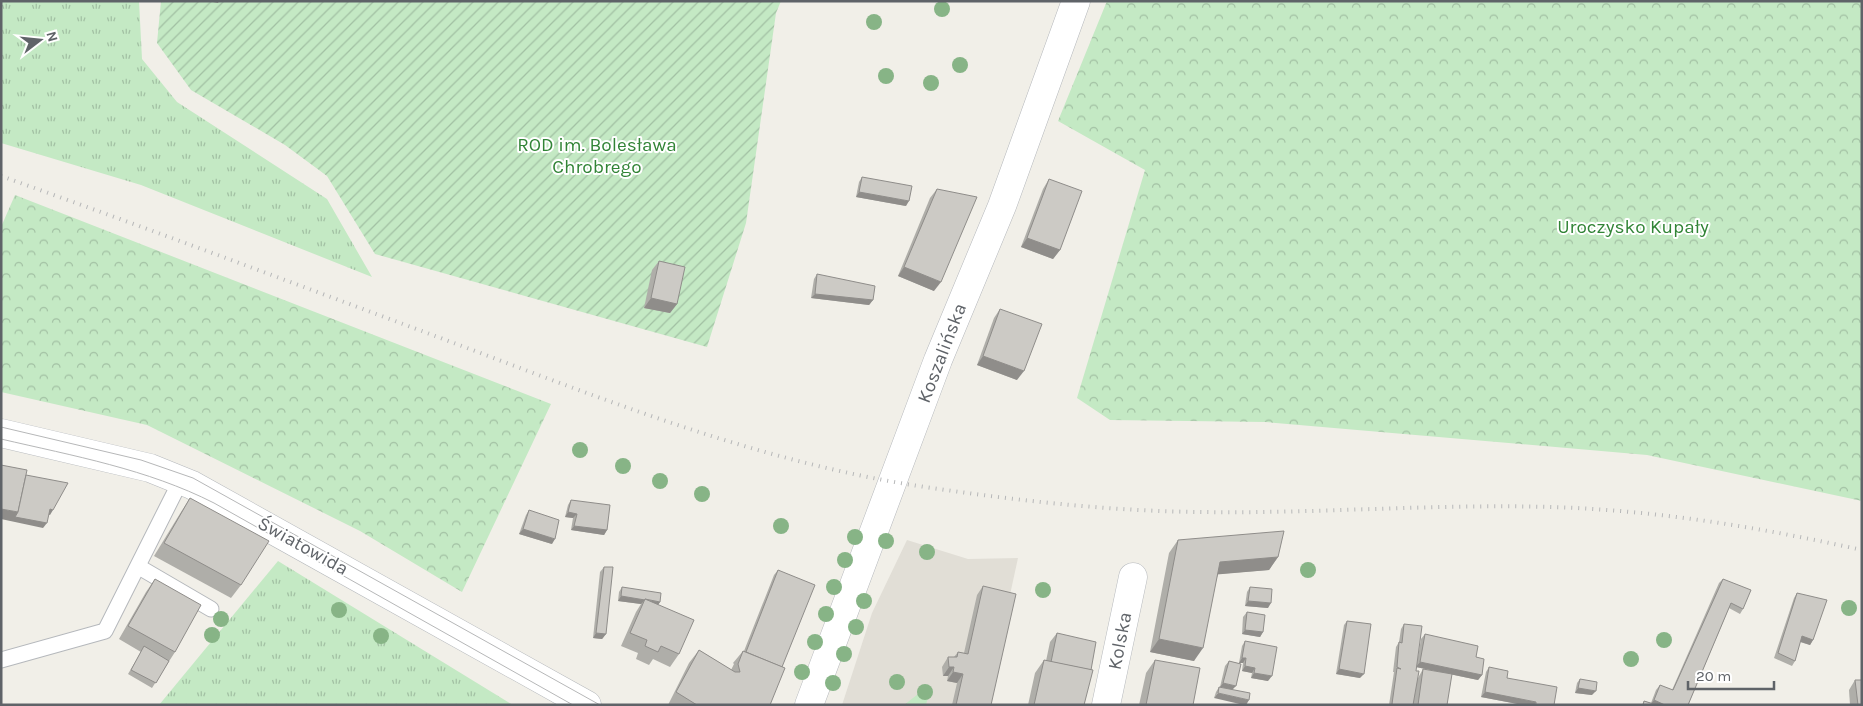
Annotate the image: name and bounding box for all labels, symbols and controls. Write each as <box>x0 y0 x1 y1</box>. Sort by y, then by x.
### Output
north arrow <box>15 15 65 65</box>
text: N <box>42 29 62 44</box>
park label: ROD im. Bolesława Chrobrego <box>517 134 677 178</box>
park label: Uroczysko Kupały <box>1557 216 1709 238</box>
street label: Koszalińska <box>913 300 971 406</box>
street label: Światowida <box>254 511 353 580</box>
street label: Kolska <box>1104 610 1136 672</box>
scale bar <box>1688 658 1774 690</box>
text: 20 m <box>1696 667 1731 685</box>

